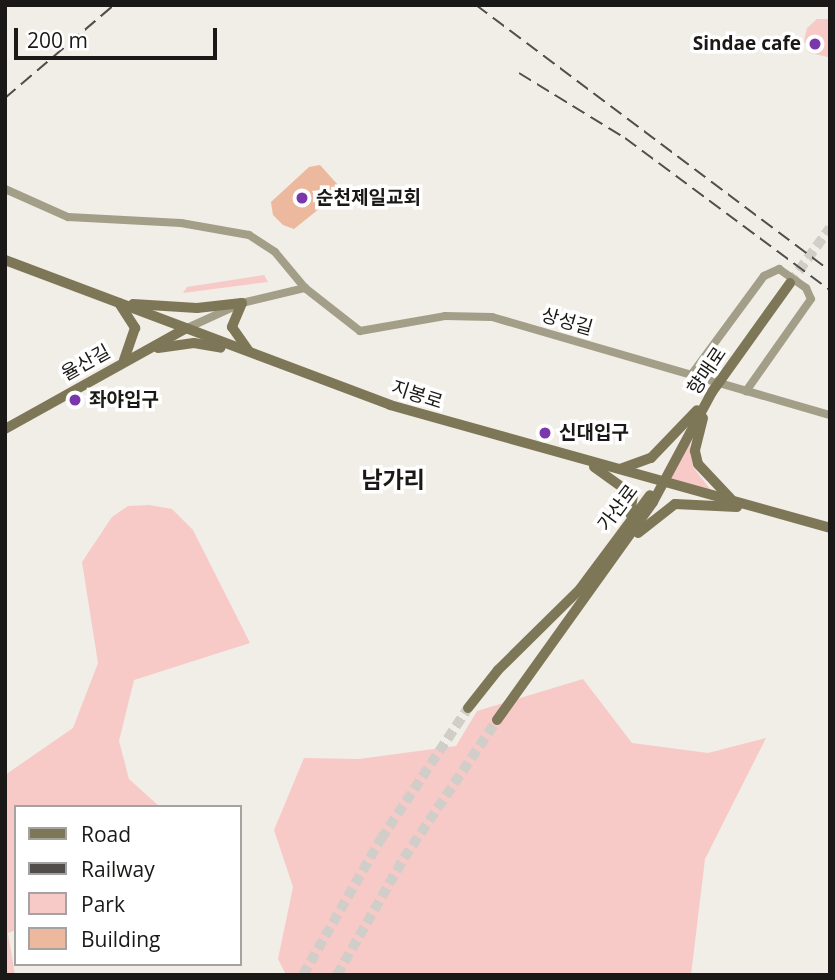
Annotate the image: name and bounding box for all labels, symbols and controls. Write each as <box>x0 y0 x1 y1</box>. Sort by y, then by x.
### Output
scale bar <box>18 14 220 58</box>
text: 200 m <box>27 26 88 54</box>
place label: Sindae cafe <box>693 33 801 55</box>
marker: Sindae cafe <box>807 36 823 52</box>
place label: 순천제일교회 <box>316 187 421 209</box>
marker: 순천제일교회 <box>294 190 310 206</box>
street label: 상성길 <box>539 304 595 340</box>
street label: 율산길 <box>58 340 114 386</box>
street label: 향매로 <box>683 343 731 399</box>
street label: 지봉로 <box>389 376 445 414</box>
place label: 좌야입구 <box>89 389 159 411</box>
marker: 좌야입구 <box>67 392 83 408</box>
place label: 신대입구 <box>559 422 629 444</box>
marker: 신대입구 <box>537 425 553 441</box>
district label: 남가리 <box>361 465 425 493</box>
street label: 가산로 <box>593 480 643 536</box>
legend <box>14 805 242 966</box>
text: Road <box>81 820 131 848</box>
text: Railway <box>81 855 155 883</box>
text: Park <box>81 890 125 918</box>
text: Building <box>81 925 160 953</box>

